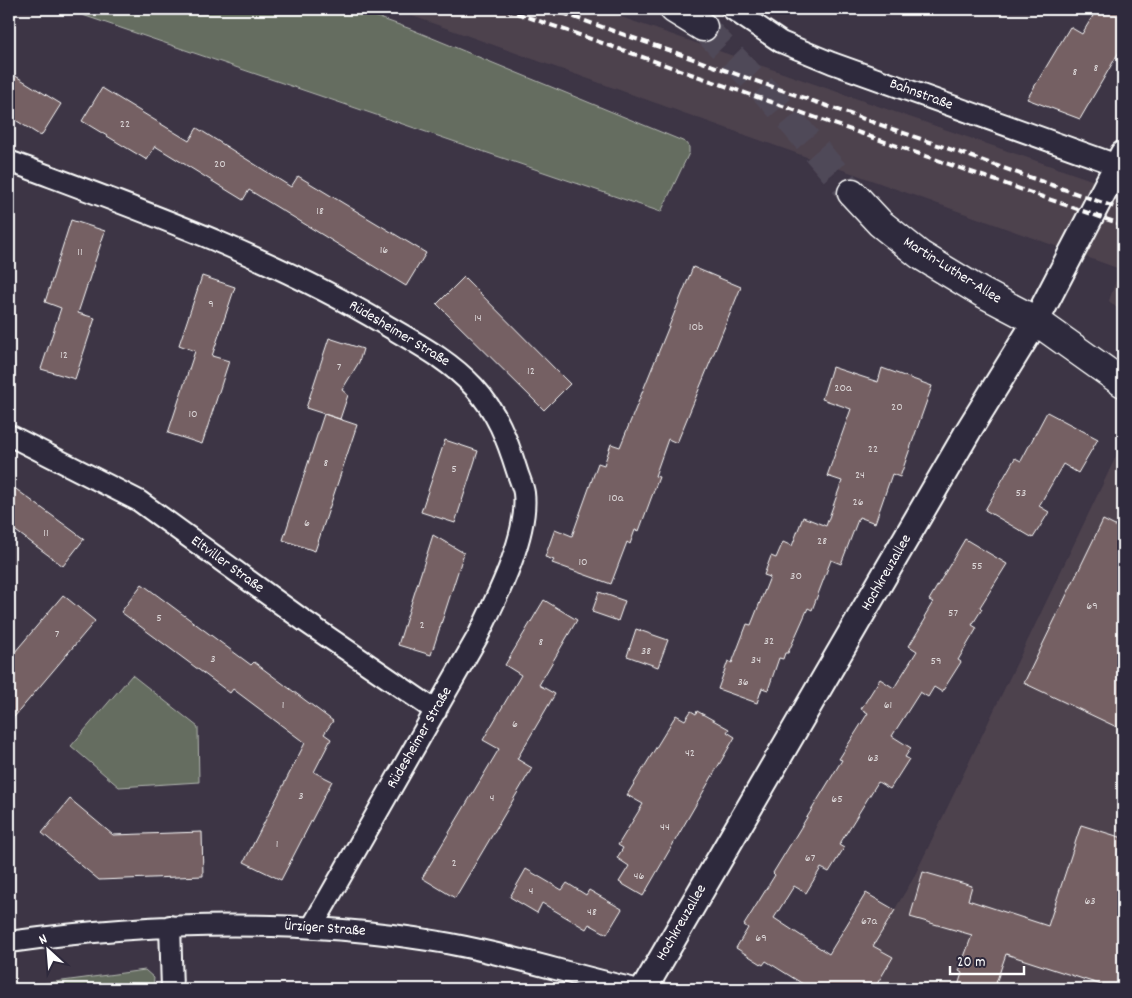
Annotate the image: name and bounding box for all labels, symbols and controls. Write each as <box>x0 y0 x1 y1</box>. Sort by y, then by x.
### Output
house number: 8 <box>1094 60 1099 77</box>
house number: 8 <box>1073 64 1078 81</box>
street label: Bahnstraße <box>886 73 956 117</box>
house number: 22 <box>120 116 130 133</box>
house number: 20 <box>214 156 226 173</box>
house number: 18 <box>316 203 324 220</box>
street label: Martin-Luther-Allee <box>898 232 1006 310</box>
house number: 16 <box>380 242 388 259</box>
house number: 11 <box>77 244 83 261</box>
street label: Rüdesheimer Straße <box>344 295 454 373</box>
house number: 9 <box>208 296 214 313</box>
house number: 14 <box>474 310 482 327</box>
house number: 10b <box>689 319 703 336</box>
house number: 12 <box>60 347 68 364</box>
house number: 7 <box>337 359 342 376</box>
house number: 12 <box>527 363 535 380</box>
house number: 20a <box>834 380 852 397</box>
house number: 20 <box>891 399 903 416</box>
house number: 10 <box>188 406 198 423</box>
house number: 22 <box>868 441 878 458</box>
house number: 8 <box>324 455 329 472</box>
house number: 5 <box>451 461 457 478</box>
house number: 24 <box>855 467 865 484</box>
house number: 53 <box>1016 485 1026 502</box>
house number: 10a <box>609 490 624 507</box>
house number: 26 <box>852 494 864 511</box>
house number: 6 <box>304 515 310 532</box>
house number: 11 <box>43 525 49 542</box>
street label: Hochkreuzallee <box>856 530 918 615</box>
street label: Eltviller Straße <box>186 531 269 599</box>
house number: 28 <box>817 533 827 550</box>
house number: 10 <box>578 554 588 571</box>
house number: 55 <box>971 558 983 575</box>
house number: 30 <box>790 568 802 585</box>
house number: 69 <box>1086 598 1098 615</box>
house number: 57 <box>948 605 958 622</box>
house number: 5 <box>156 610 162 627</box>
house number: 2 <box>419 617 425 634</box>
house number: 7 <box>55 626 60 643</box>
house number: 32 <box>764 633 774 650</box>
house number: 8 <box>539 634 544 651</box>
house number: 38 <box>641 643 651 660</box>
house number: 3 <box>210 651 216 668</box>
house number: 34 <box>751 652 761 669</box>
house number: 59 <box>930 653 942 670</box>
house number: 36 <box>737 674 749 691</box>
street label: Rüdesheimer Straße <box>382 683 458 793</box>
house number: 1 <box>282 697 284 714</box>
house number: 61 <box>884 697 892 714</box>
house number: 6 <box>512 716 518 733</box>
house number: 42 <box>685 745 695 762</box>
house number: 63 <box>867 750 879 767</box>
house number: 3 <box>298 788 304 805</box>
house number: 4 <box>490 790 495 807</box>
house number: 65 <box>831 791 843 808</box>
house number: 44 <box>660 819 670 836</box>
house number: 1 <box>276 836 278 853</box>
house number: 67 <box>805 850 816 867</box>
house number: 2 <box>451 855 457 872</box>
house number: 46 <box>634 868 645 885</box>
street label: Hochkreuzallee <box>651 880 713 965</box>
house number: 4 <box>529 883 534 900</box>
house number: 63 <box>1084 893 1096 910</box>
house number: 48 <box>587 904 597 921</box>
house number: 67a <box>861 913 877 930</box>
street label: Ürziger Straße <box>284 915 367 943</box>
north arrow <box>22 926 72 976</box>
text: N <box>36 930 51 951</box>
house number: 69 <box>755 930 767 947</box>
scale bar <box>950 943 1023 975</box>
text: 20 m <box>957 952 985 974</box>

